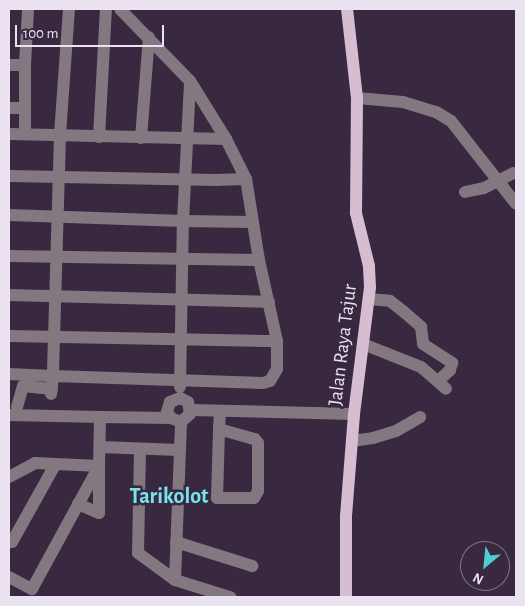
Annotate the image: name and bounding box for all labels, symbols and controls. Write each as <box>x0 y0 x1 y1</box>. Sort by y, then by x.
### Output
scale bar <box>18 15 166 47</box>
text: 100 m <box>23 26 58 41</box>
street label: Jalan Raya Tajur <box>324 283 362 407</box>
district label: Tarikolot <box>129 484 209 510</box>
north arrow <box>460 541 510 591</box>
text: N <box>471 570 486 587</box>

